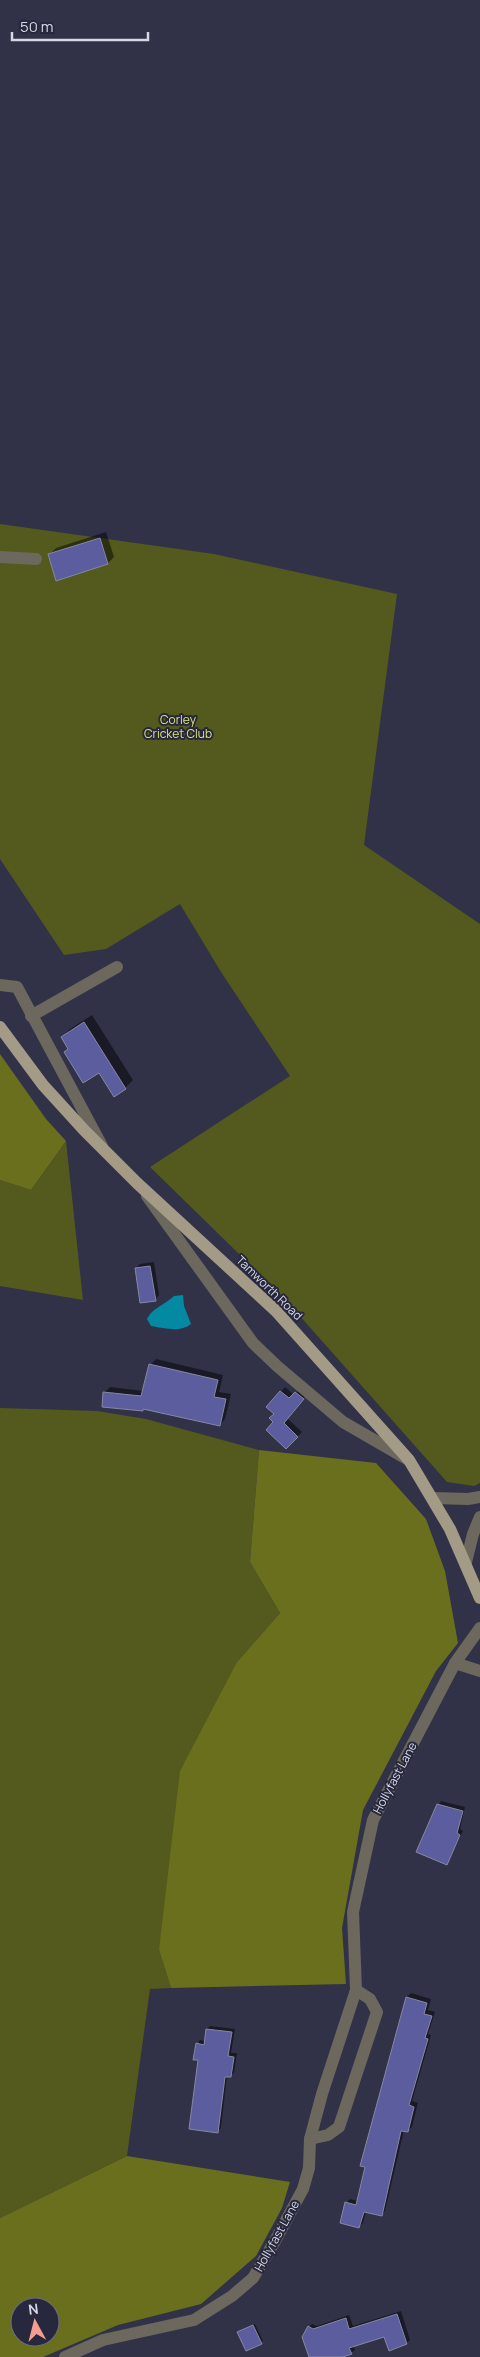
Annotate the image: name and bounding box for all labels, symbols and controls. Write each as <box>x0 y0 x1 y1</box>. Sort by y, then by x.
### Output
scale bar <box>12 10 149 42</box>
text: 50 m <box>20 16 54 37</box>
park label: Corley Cricket Club <box>144 711 212 742</box>
street label: Tamworth Road <box>232 1252 306 1324</box>
street label: Hollyfast Lane <box>369 1739 421 1817</box>
street label: Hollyfast Lane <box>250 2197 303 2274</box>
north arrow <box>10 2297 60 2347</box>
text: N <box>27 2299 40 2319</box>

